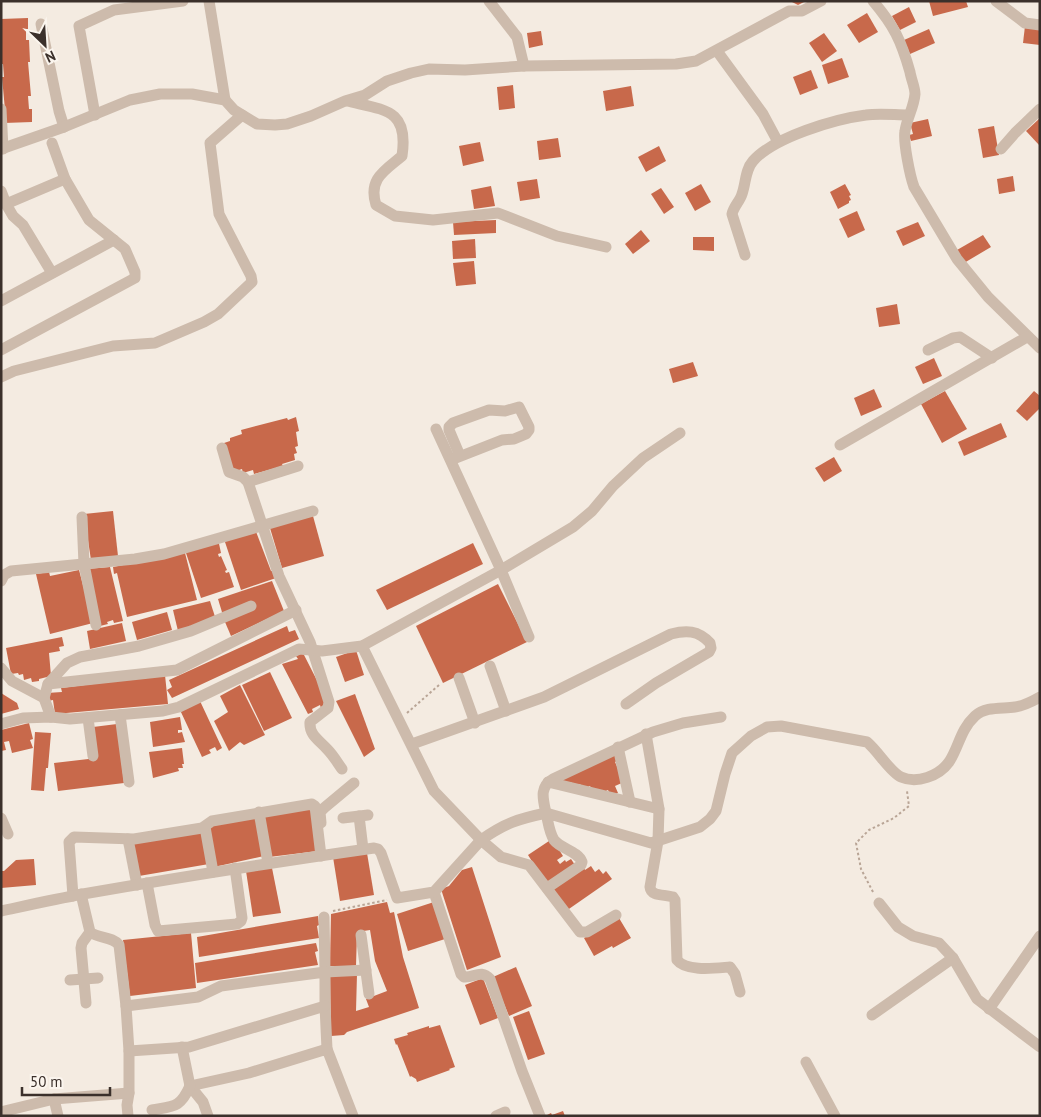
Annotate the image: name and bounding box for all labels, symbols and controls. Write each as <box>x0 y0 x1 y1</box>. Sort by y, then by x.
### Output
north arrow <box>20 20 70 70</box>
text: N <box>43 47 58 67</box>
scale bar <box>22 1064 110 1096</box>
text: 50 m <box>30 1072 63 1091</box>

